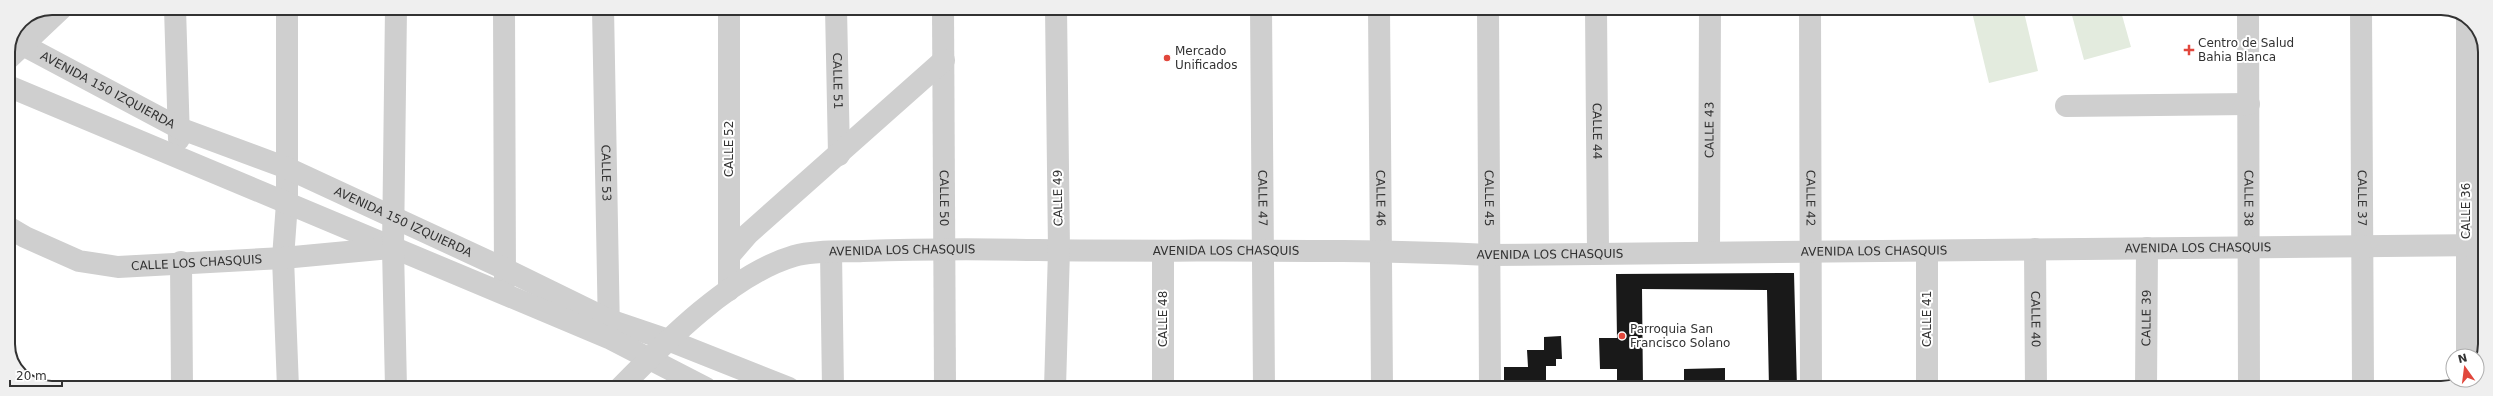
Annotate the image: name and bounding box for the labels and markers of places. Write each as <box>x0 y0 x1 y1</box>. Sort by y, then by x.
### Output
place label: Centro de Salud Bahia Blanca <box>2198 36 2294 64</box>
place label: Mercado Unificados <box>1175 44 1237 72</box>
marker: Centro de Salud Bahia Blanca <box>2183 44 2195 56</box>
marker: Mercado Unificados <box>1162 53 1172 63</box>
place label: Parroquia San Francisco Solano <box>1630 322 1730 350</box>
marker: Parroquia San Francisco Solano <box>1617 331 1627 341</box>

